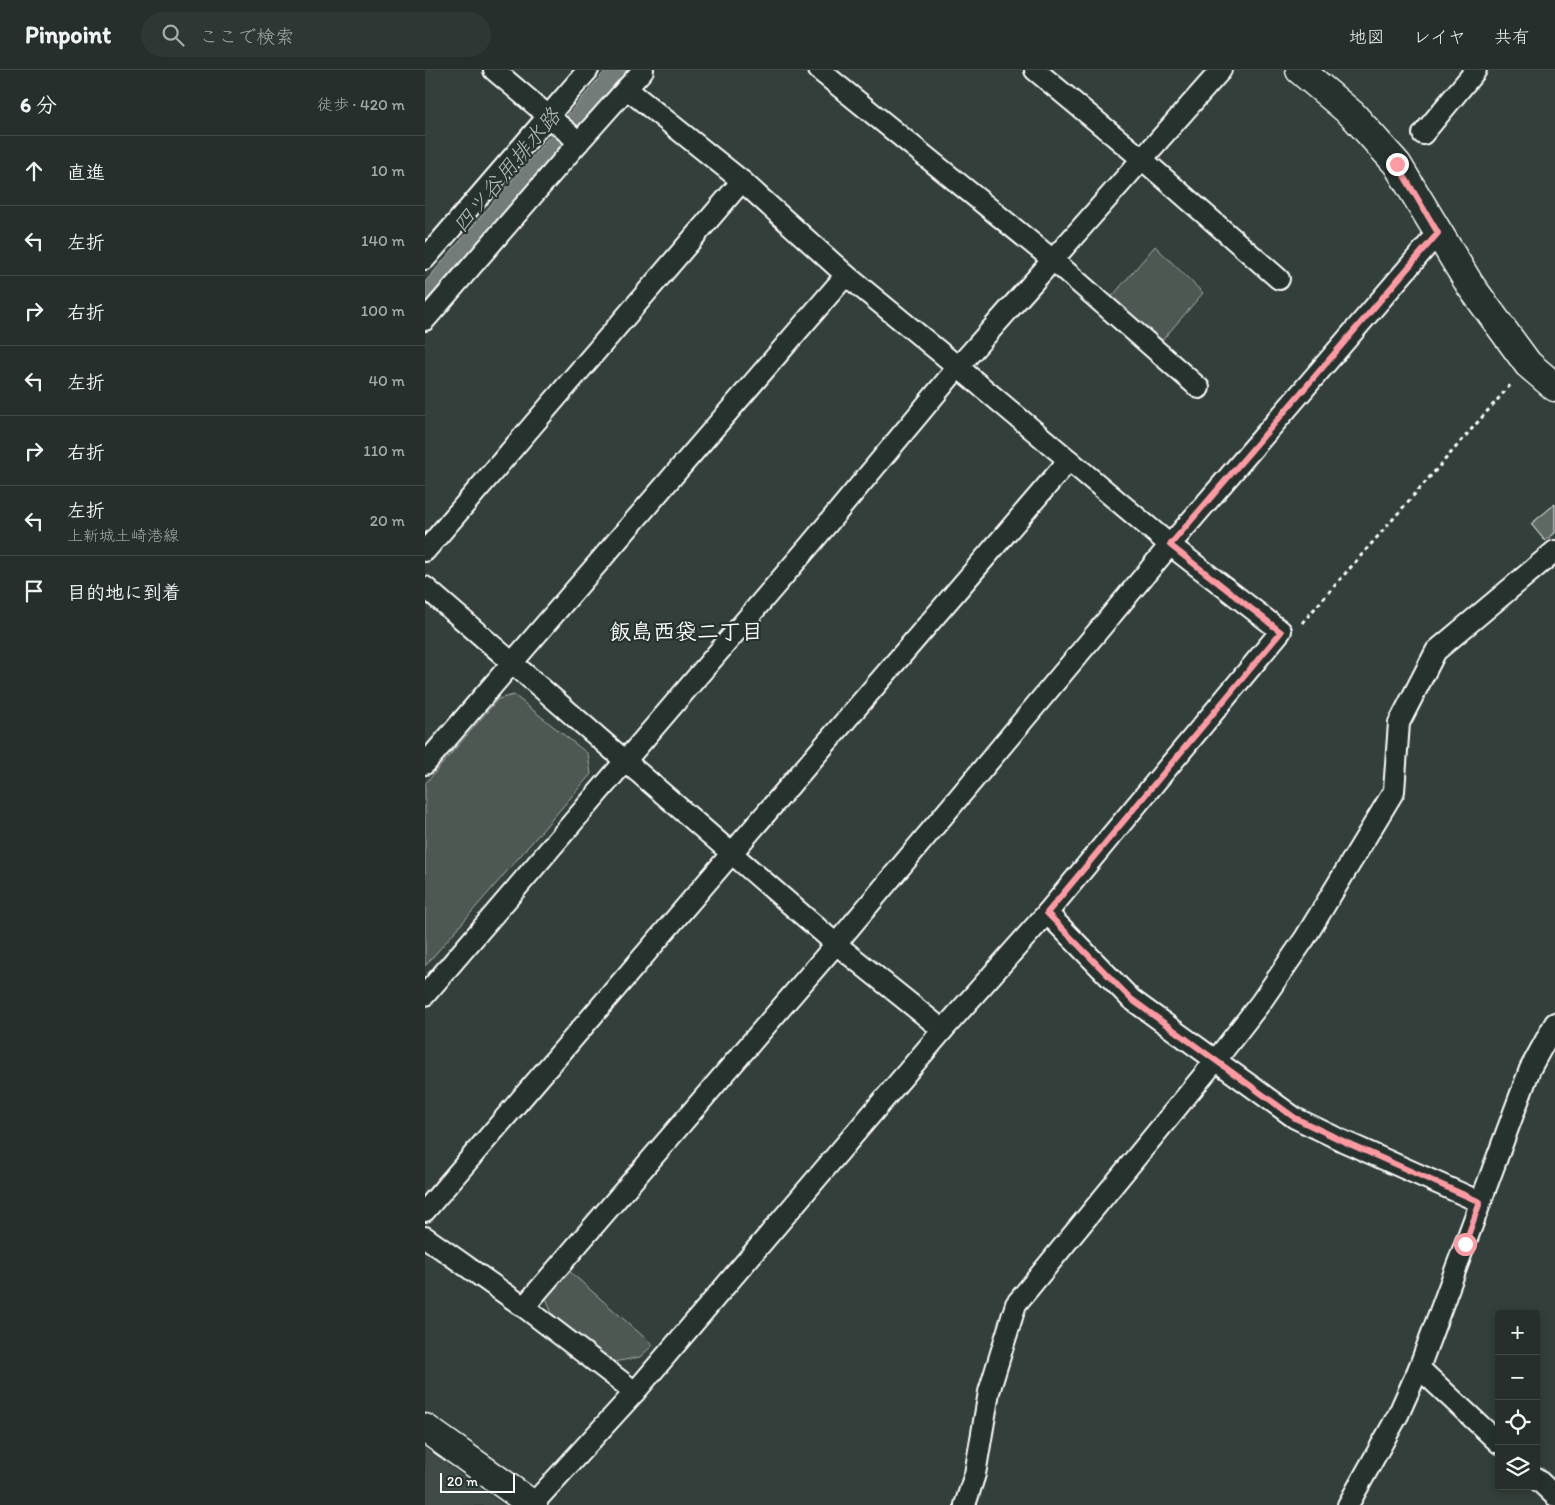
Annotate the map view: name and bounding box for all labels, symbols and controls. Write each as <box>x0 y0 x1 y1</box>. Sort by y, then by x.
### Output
search box <box>141 12 491 57</box>
text: Pinpoint <box>25 20 111 49</box>
icon: search <box>159 21 187 49</box>
text: ここで検索 <box>199 25 294 48</box>
text: 地図 <box>1349 26 1385 48</box>
text: レイヤ <box>1413 26 1466 48</box>
text: 共有 <box>1494 26 1530 48</box>
text: 6 分 <box>20 92 57 117</box>
text: 徒歩 · 420 m <box>317 95 405 114</box>
water label: 四ツ谷用排水路 <box>447 101 568 238</box>
route end <box>1386 153 1409 176</box>
icon: ahead <box>20 157 48 185</box>
text: 直進 <box>67 161 105 184</box>
text: 10 m <box>371 161 405 180</box>
icon: left <box>20 227 48 255</box>
text: 左折 <box>67 231 105 254</box>
text: 140 m <box>361 231 405 250</box>
icon: right <box>20 297 48 325</box>
text: 右折 <box>67 301 105 324</box>
text: 100 m <box>361 301 405 320</box>
icon: left <box>20 367 48 395</box>
text: 左折 <box>67 371 105 394</box>
text: 40 m <box>368 371 405 390</box>
icon: right <box>20 437 48 465</box>
text: 右折 <box>67 441 105 464</box>
text: 110 m <box>363 441 405 460</box>
text: 左折 <box>67 499 105 522</box>
icon: left <box>20 507 48 535</box>
text: 20 m <box>370 511 405 530</box>
text: 上新城土崎港線 <box>67 526 179 545</box>
icon: arrive <box>20 577 48 605</box>
text: 目的地に到着 <box>67 581 181 604</box>
district label: 飯島西袋二丁目 <box>609 618 763 645</box>
route start <box>1454 1233 1477 1256</box>
map controls <box>1495 1310 1540 1490</box>
button: + <box>1495 1310 1540 1355</box>
button: − <box>1495 1355 1540 1400</box>
button: locate <box>1495 1400 1540 1445</box>
button: layers <box>1495 1445 1540 1490</box>
scale bar <box>440 1470 515 1493</box>
text: 20 m <box>447 1473 478 1490</box>

